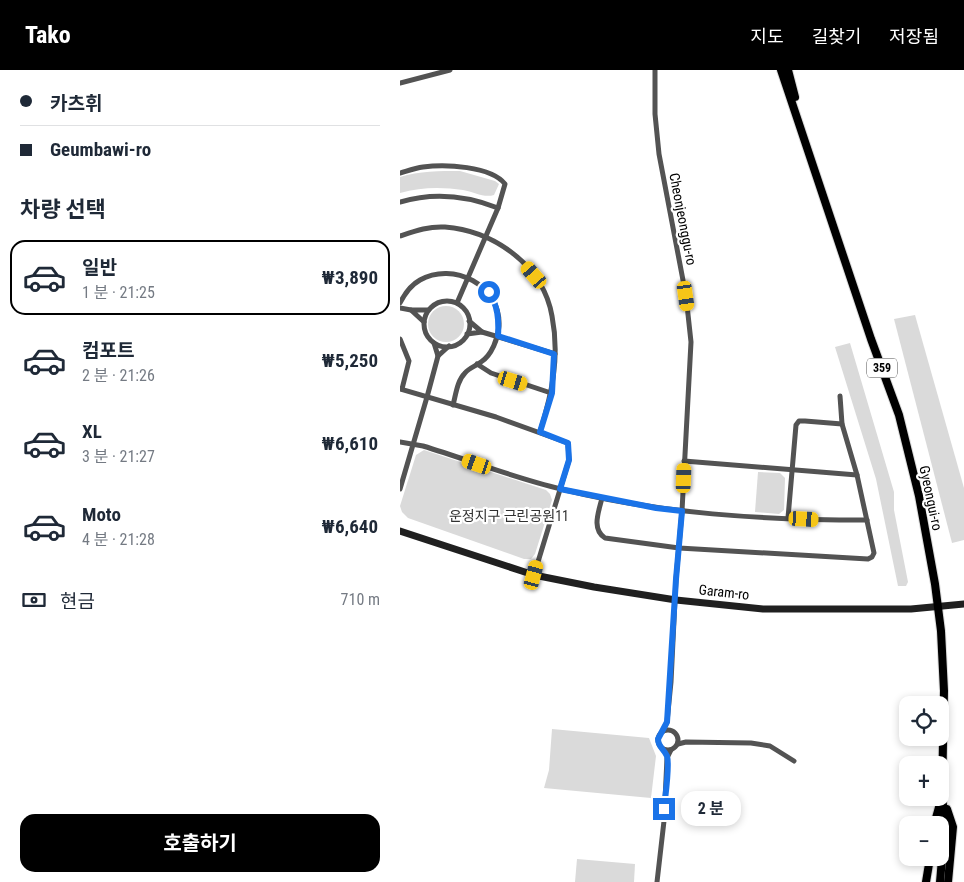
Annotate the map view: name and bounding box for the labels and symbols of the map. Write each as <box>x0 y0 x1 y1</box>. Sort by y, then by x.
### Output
street label: Cheonjeonggu-ro <box>666 171 700 267</box>
car <box>518 259 549 291</box>
car <box>676 280 695 312</box>
route start <box>478 281 500 303</box>
road number: 359 <box>867 358 897 378</box>
car <box>496 369 529 393</box>
car <box>460 452 493 476</box>
car <box>675 463 692 493</box>
street label: Gyeongui-ro <box>916 464 946 532</box>
park label: 운정지구 근린공원11 <box>449 508 569 524</box>
car <box>788 511 819 527</box>
car <box>522 559 545 591</box>
street label: Garam-ro <box>698 581 750 603</box>
callout: 2 분 <box>682 792 742 826</box>
route end <box>653 798 675 820</box>

